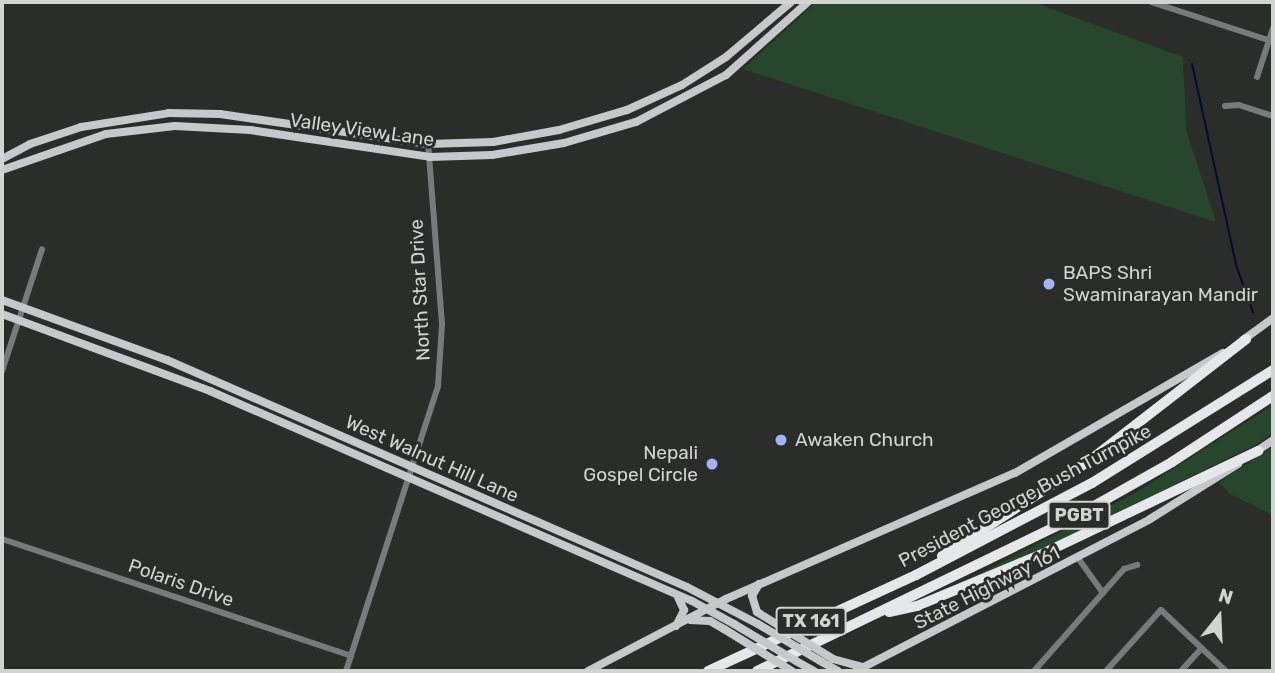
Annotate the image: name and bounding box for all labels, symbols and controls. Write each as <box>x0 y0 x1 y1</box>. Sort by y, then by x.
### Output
street label: Valley View Lane <box>288 108 436 152</box>
street label: North Star Drive <box>405 218 435 362</box>
place label: BAPS Shri Swaminarayan Mandir <box>1063 262 1258 306</box>
marker: BAPS Shri Swaminarayan Mandir <box>1041 276 1057 292</box>
street label: West Walnut Hill Lane <box>342 410 522 508</box>
street label: President George Bush Turnpike <box>895 419 1155 573</box>
place label: Awaken Church <box>795 429 934 451</box>
marker: Awaken Church <box>773 432 789 448</box>
place label: Nepali Gospel Circle <box>583 442 698 486</box>
marker: Nepali Gospel Circle <box>704 456 720 472</box>
road number: PGBT <box>1048 500 1110 530</box>
street label: State Highway 161 <box>910 541 1064 635</box>
street label: Polaris Drive <box>125 554 237 612</box>
north arrow <box>1184 582 1254 652</box>
text: N <box>1216 584 1236 610</box>
road number: TX 161 <box>774 606 848 636</box>

